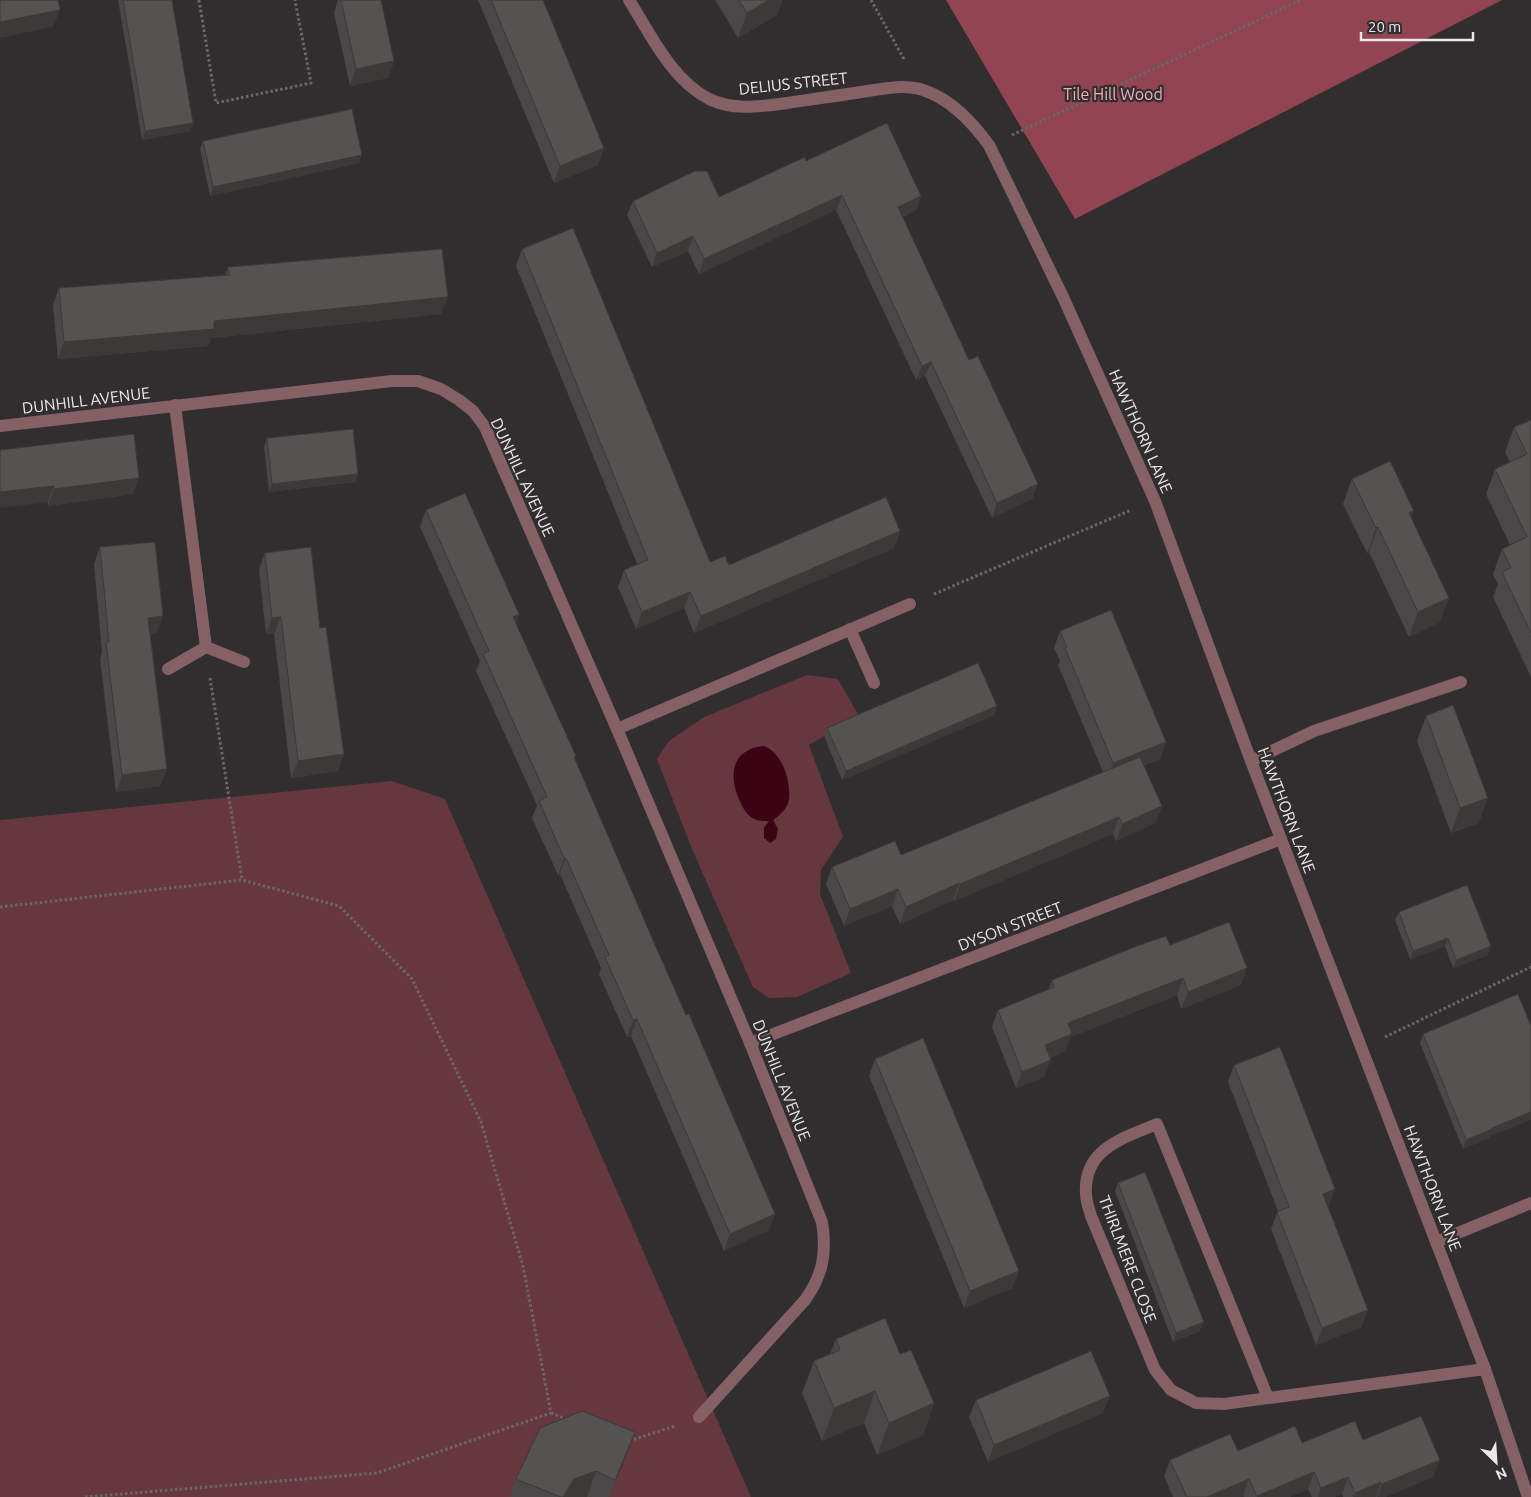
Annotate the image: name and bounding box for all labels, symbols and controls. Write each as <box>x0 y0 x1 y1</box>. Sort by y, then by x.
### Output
scale bar <box>1361 10 1474 42</box>
text: 20 m <box>1368 18 1401 35</box>
street label: DELIUS STREET <box>738 68 849 98</box>
park label: Tile Hill Wood <box>1063 85 1163 103</box>
street label: HAWTHORN LANE <box>1106 366 1176 496</box>
street label: DUNHILL AVENUE <box>21 383 151 417</box>
street label: DUNHILL AVENUE <box>488 415 558 539</box>
street label: HAWTHORN LANE <box>1255 744 1319 876</box>
street label: DYSON STREET <box>955 898 1065 954</box>
street label: DUNHILL AVENUE <box>750 1017 814 1143</box>
street label: HAWTHORN LANE <box>1401 1122 1465 1254</box>
street label: THIRLMERE CLOSE <box>1095 1193 1161 1325</box>
north arrow <box>1471 1437 1521 1487</box>
text: N <box>1493 1464 1510 1483</box>

